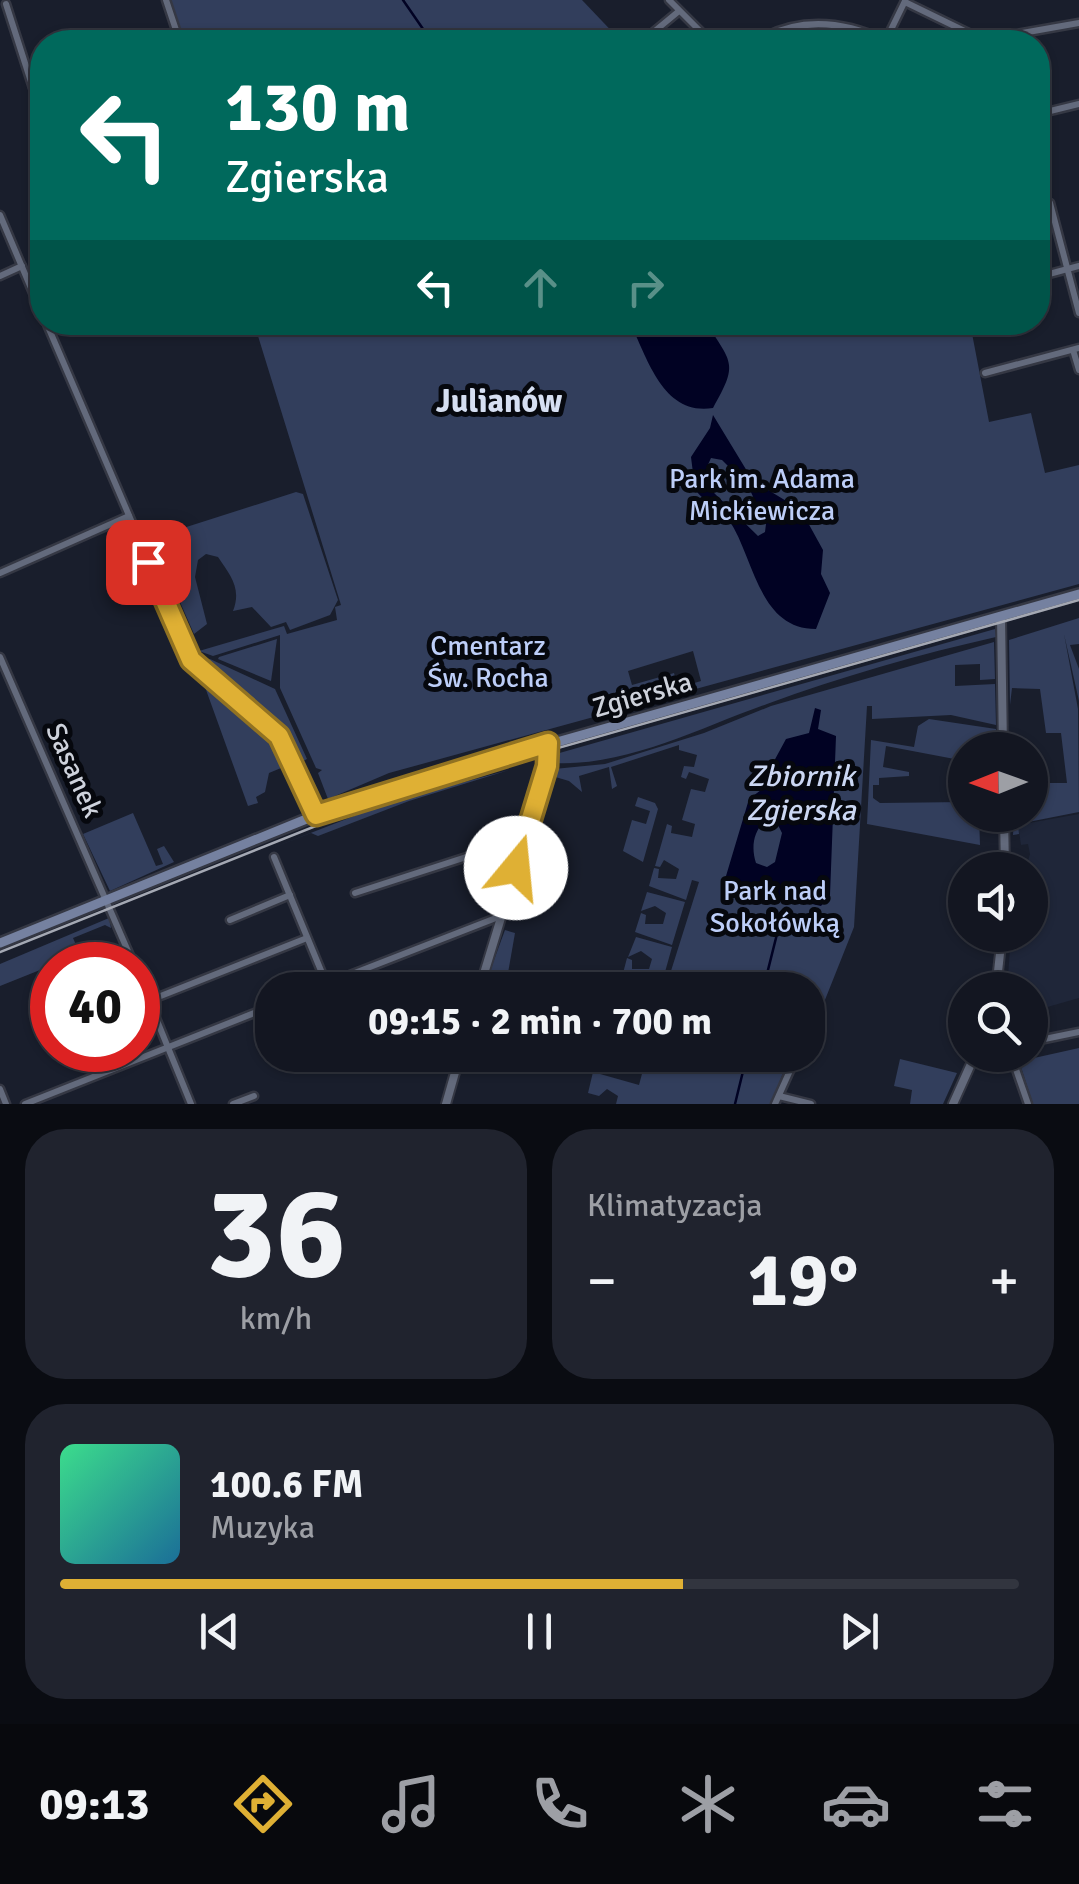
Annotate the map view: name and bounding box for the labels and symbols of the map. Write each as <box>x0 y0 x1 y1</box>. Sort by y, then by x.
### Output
district label: Julianów <box>436 382 563 421</box>
park label: Park im. Adama Mickiewicza <box>669 462 855 528</box>
pin <box>106 520 191 605</box>
park label: Cmentarz Św. Rocha <box>427 629 549 695</box>
street label: Zgierska <box>589 665 696 725</box>
street label: Sasanek <box>38 718 110 823</box>
north arrow <box>948 732 1048 832</box>
water label: Zbiornik Zgierska <box>746 758 857 829</box>
position arrow <box>464 816 568 920</box>
park label: Park nad Sokołówką <box>710 874 840 940</box>
speed limit sign: 40 <box>30 942 160 1072</box>

